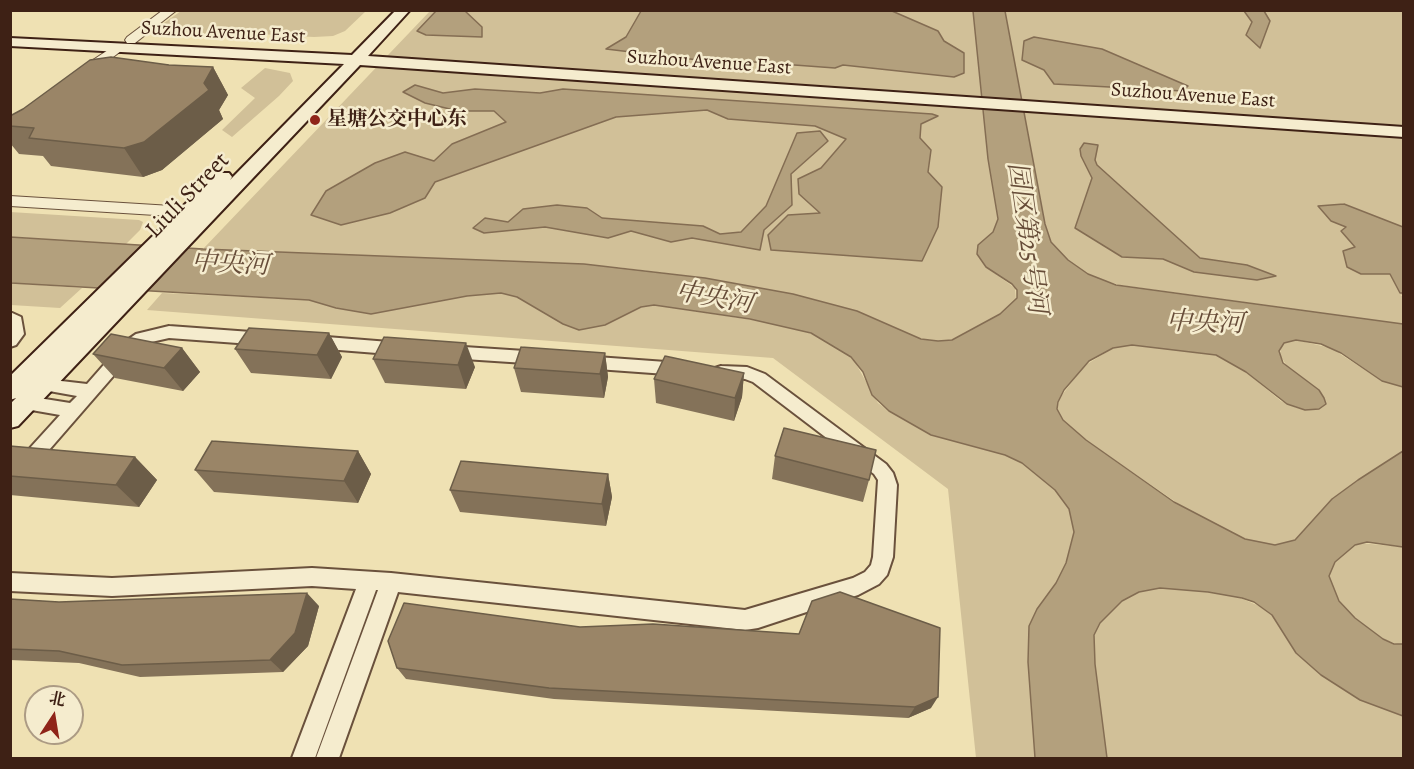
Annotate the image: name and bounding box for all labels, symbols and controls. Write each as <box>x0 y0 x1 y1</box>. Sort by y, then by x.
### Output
street label: Suzhou Avenue East <box>140 17 306 49</box>
street label: Suzhou Avenue East <box>626 45 792 81</box>
street label: Suzhou Avenue East <box>1110 78 1276 114</box>
place label: 星塘公交中心东 <box>327 108 467 132</box>
marker: 星塘公交中心东 <box>308 113 322 127</box>
street label: Liuli Street <box>140 147 236 245</box>
water label: 园区第25号河 <box>1000 160 1052 316</box>
water label: 中央河 <box>190 247 270 283</box>
water label: 中央河 <box>673 277 755 321</box>
water label: 中央河 <box>1165 307 1245 341</box>
north arrow <box>24 685 84 745</box>
text: 北 <box>47 687 67 712</box>

